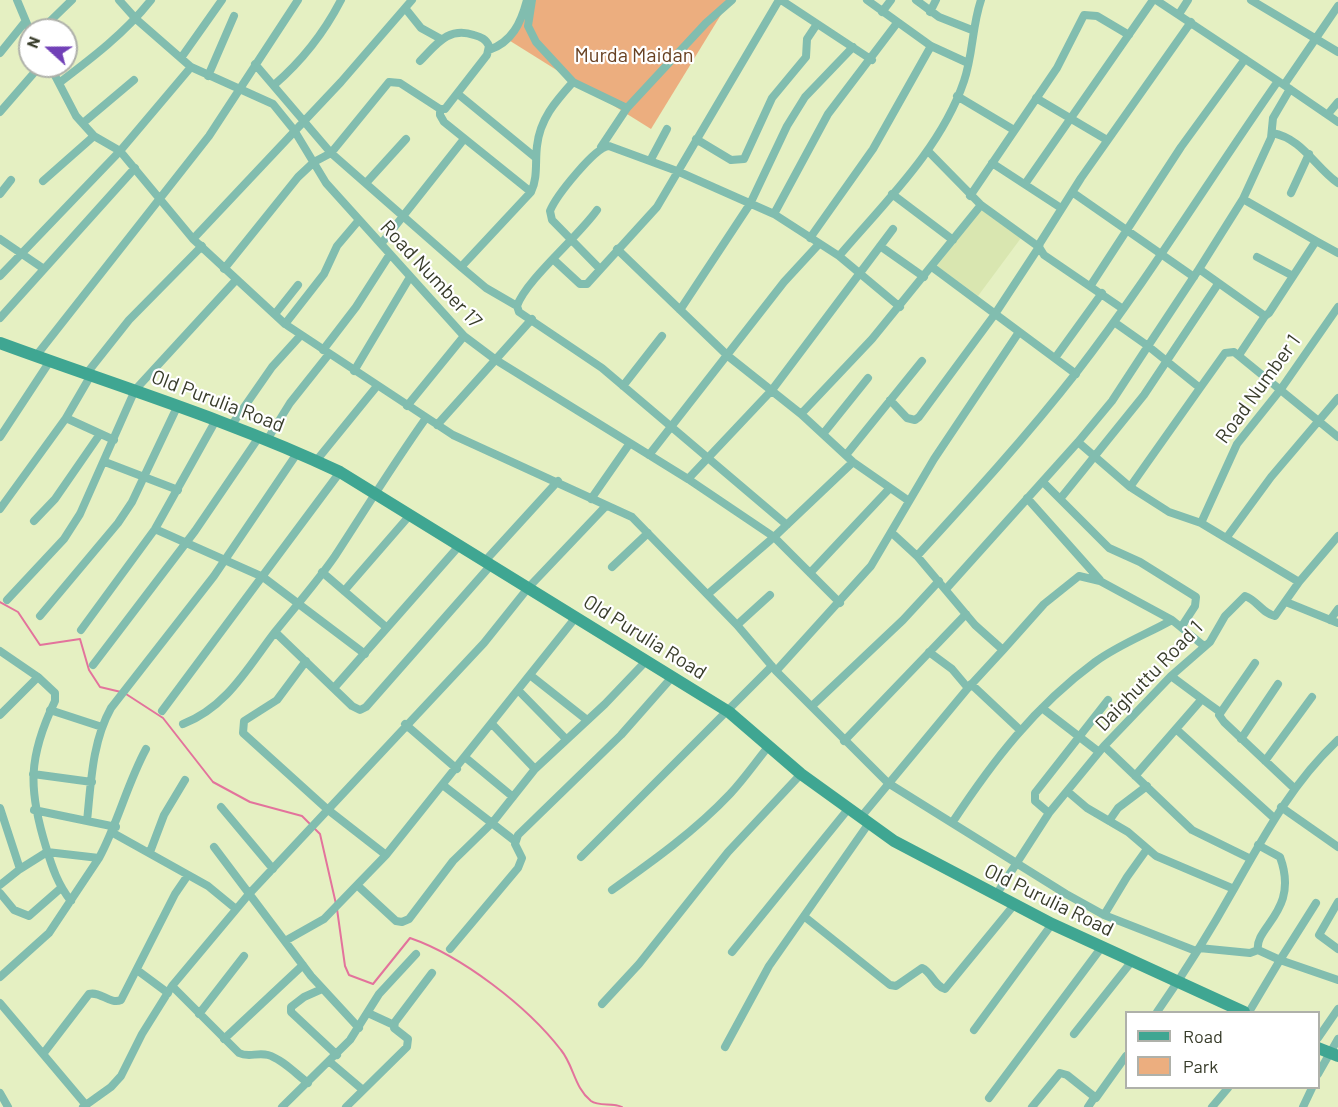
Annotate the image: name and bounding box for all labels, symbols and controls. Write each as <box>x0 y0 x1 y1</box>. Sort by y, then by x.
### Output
north arrow <box>18 18 78 78</box>
text: N <box>22 34 43 50</box>
park label: Murda Maidan <box>575 43 693 67</box>
street label: Road Number 17 <box>375 215 487 333</box>
street label: Road Number 1 <box>1210 330 1306 448</box>
street label: Old Purulia Road <box>148 365 288 437</box>
street label: Old Purulia Road <box>579 590 711 684</box>
street label: Daighuttu Road 1 <box>1090 616 1208 736</box>
street label: Old Purulia Road <box>981 858 1117 942</box>
legend <box>1125 1011 1320 1089</box>
text: Road <box>1183 1025 1223 1047</box>
text: Park <box>1183 1055 1218 1077</box>

